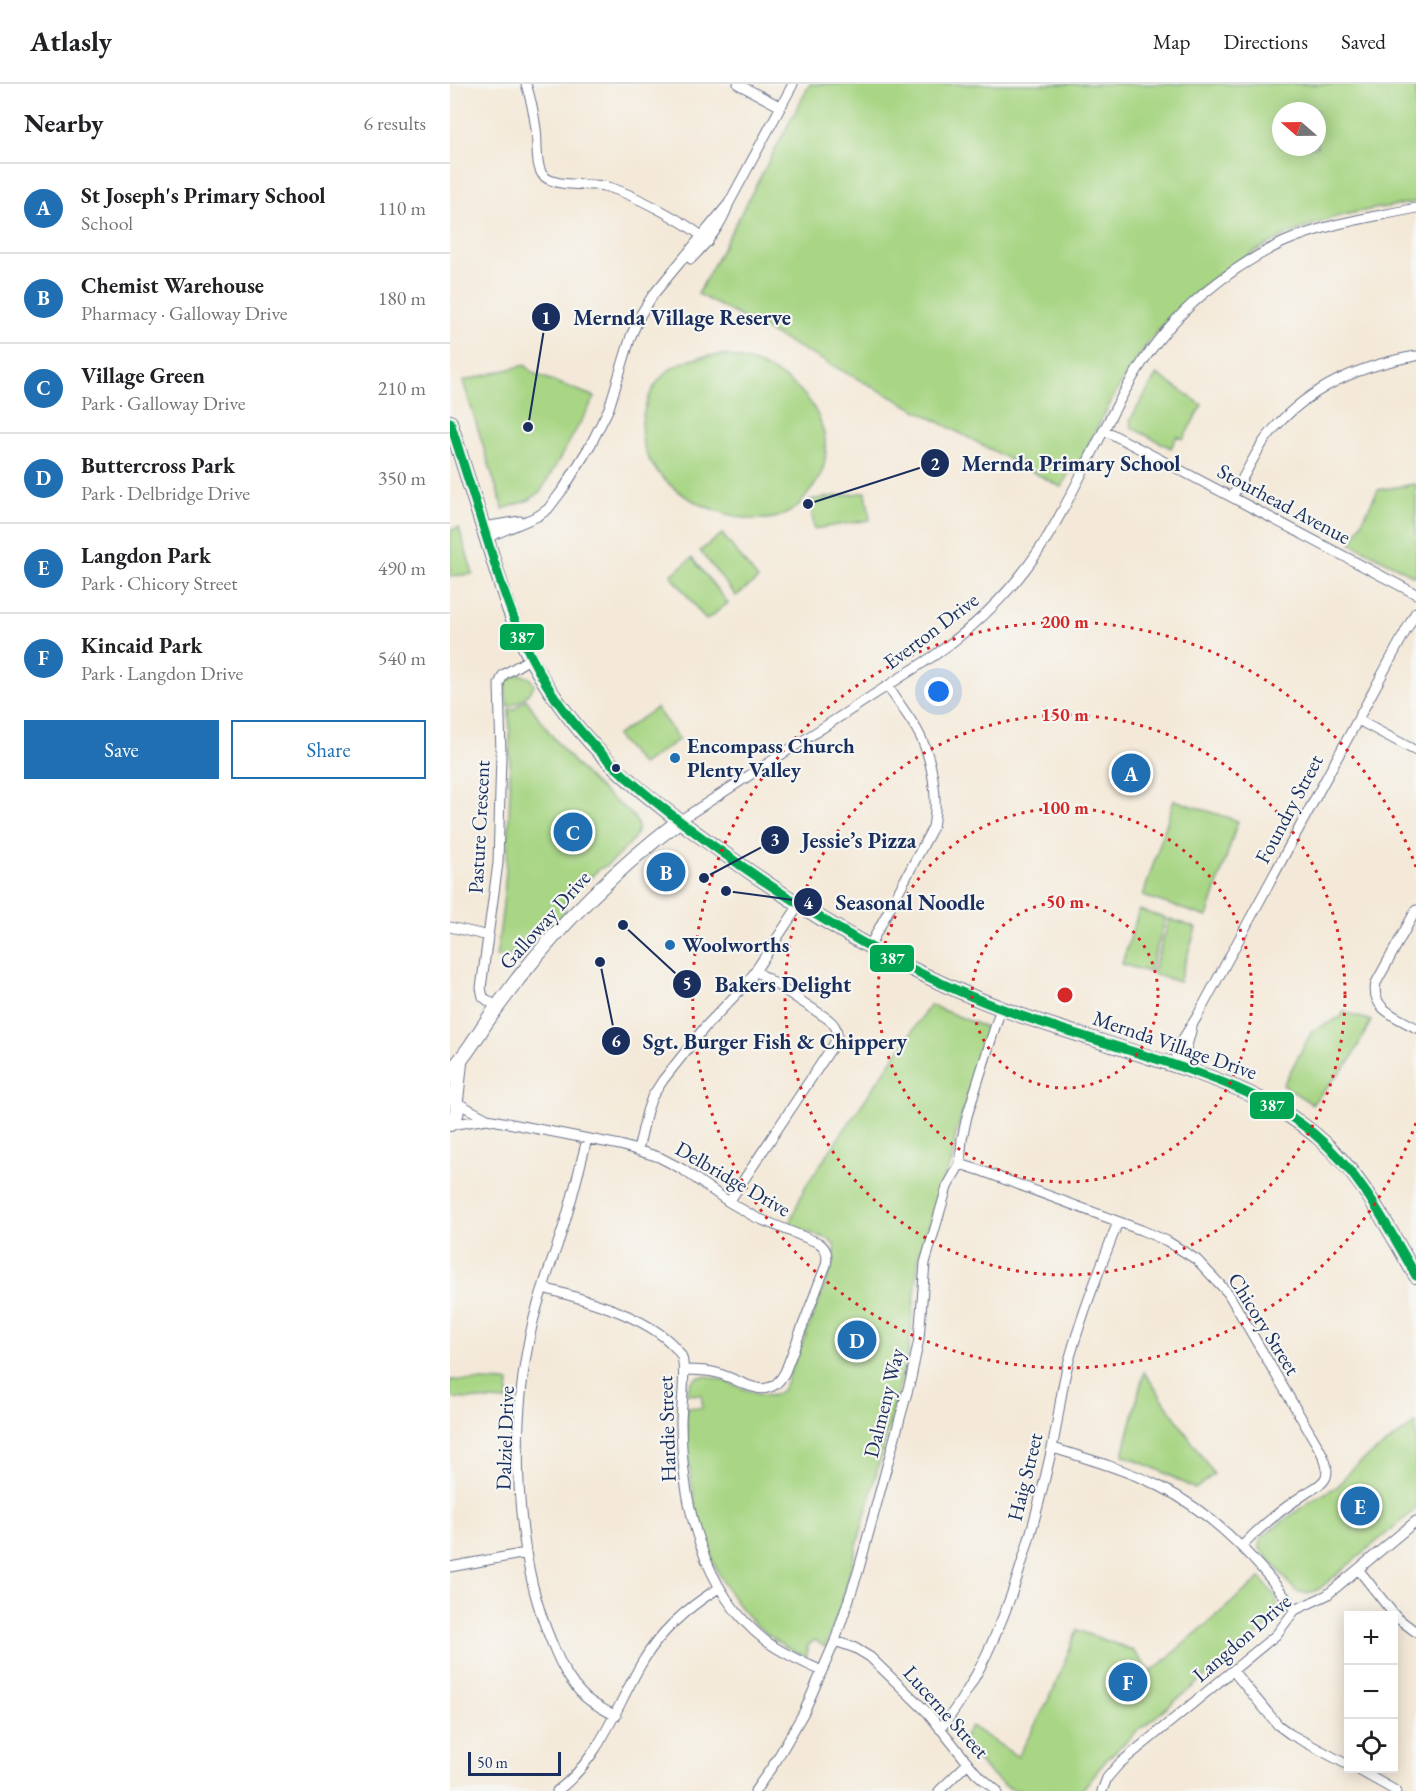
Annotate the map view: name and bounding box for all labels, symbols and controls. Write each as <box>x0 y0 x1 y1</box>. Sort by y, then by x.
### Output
text: Atlasly <box>30 23 112 59</box>
text: Map <box>1153 28 1190 55</box>
text: Directions <box>1223 28 1308 55</box>
text: Saved <box>1341 28 1386 55</box>
north arrow <box>1272 102 1326 156</box>
text: Nearby <box>24 106 104 140</box>
text: 6 results <box>363 110 426 136</box>
text: St Joseph's Primary School <box>81 181 325 210</box>
text: A <box>36 195 51 221</box>
text: 110 m <box>378 195 426 221</box>
text: School <box>81 210 133 236</box>
text: Chemist Warehouse <box>81 271 264 300</box>
text: B <box>37 285 50 311</box>
text: 180 m <box>378 285 426 311</box>
callout: Mernda Village Reserve <box>531 297 803 337</box>
text: Pharmacy · Galloway Drive <box>81 300 287 326</box>
text: Mernda Village Reserve <box>573 303 791 332</box>
text: 1 <box>541 306 551 329</box>
text: Village Green <box>81 361 205 390</box>
text: C <box>36 375 51 401</box>
text: 210 m <box>378 375 426 401</box>
text: Park · Galloway Drive <box>81 390 246 416</box>
callout: Mernda Primary School <box>920 443 1193 483</box>
text: Mernda Primary School <box>961 449 1181 478</box>
text: Buttercross Park <box>81 451 235 480</box>
text: 2 <box>930 452 940 475</box>
street label: Stourhead Avenue <box>1213 457 1356 550</box>
text: D <box>36 465 51 491</box>
text: 350 m <box>378 465 426 491</box>
text: Park · Delbridge Drive <box>81 480 250 506</box>
text: Langdon Park <box>81 541 211 570</box>
text: E <box>38 555 49 581</box>
text: 490 m <box>378 555 426 581</box>
text: Park · Chicory Street <box>81 570 238 596</box>
street label: Everton Drive <box>878 586 984 675</box>
text: 200 m <box>1041 610 1089 633</box>
line badge: 387 <box>499 623 545 651</box>
text: 387 <box>509 627 535 648</box>
text: Kincaid Park <box>81 631 203 660</box>
text: F <box>38 645 49 671</box>
text: 540 m <box>378 645 426 671</box>
text: Park · Langdon Drive <box>81 660 243 686</box>
your location <box>924 677 953 706</box>
text: 150 m <box>1041 703 1089 726</box>
button: Save <box>24 720 219 779</box>
button: Share <box>231 720 426 779</box>
place label: Encompass Church Plenty Valley <box>687 732 855 783</box>
street label: Foundry Street <box>1249 749 1329 868</box>
pin: A <box>1112 750 1150 796</box>
marker: Encompass Church Plenty Valley <box>668 751 682 765</box>
street label: Pasture Crescent <box>462 759 496 894</box>
unlabelled marker <box>610 762 622 774</box>
text: 100 m <box>1041 796 1089 819</box>
pin: C <box>554 810 592 855</box>
callout: Jessie’s Pizza <box>760 820 929 860</box>
text: Jessie’s Pizza <box>800 826 917 855</box>
text: 3 <box>770 828 780 851</box>
pin: B <box>646 850 686 894</box>
street label: Galloway Drive <box>493 864 596 975</box>
callout: Seasonal Noodle <box>793 882 996 922</box>
text: Seasonal Noodle <box>835 888 985 917</box>
text: 50 m <box>1046 890 1084 913</box>
text: 4 <box>803 891 813 914</box>
place label: Woolworths <box>682 931 789 958</box>
marker: Woolworths <box>663 938 677 952</box>
line badge: 387 <box>869 944 915 973</box>
text: 387 <box>879 948 905 969</box>
callout: Bakers Delight <box>672 964 863 1004</box>
text: Bakers Delight <box>715 970 852 999</box>
text: 5 <box>682 972 692 995</box>
centre of rings <box>1055 985 1075 1005</box>
street label: Mernda Village Drive <box>1090 1004 1261 1085</box>
callout: Sgt. Burger Fish & Chippery <box>601 1021 919 1061</box>
text: Sgt. Burger Fish & Chippery <box>643 1027 908 1056</box>
text: 6 <box>611 1029 621 1052</box>
line badge: 387 <box>1249 1091 1295 1120</box>
text: 387 <box>1259 1095 1285 1116</box>
street label: Delbridge Drive <box>671 1135 796 1223</box>
street label: Chicory Street <box>1222 1267 1307 1380</box>
pin: D <box>838 1318 876 1362</box>
street label: Dalmeny Way <box>857 1345 910 1460</box>
street label: Hardie Street <box>651 1375 682 1483</box>
street label: Dalziel Drive <box>489 1385 520 1491</box>
street label: Haig Street <box>1001 1430 1049 1524</box>
pin: E <box>1340 1484 1380 1528</box>
street label: Langdon Drive <box>1187 1587 1297 1688</box>
map controls <box>1344 1611 1398 1773</box>
button: + <box>1344 1611 1398 1665</box>
street label: Lucerne Street <box>897 1659 996 1764</box>
pin: F <box>1108 1660 1148 1704</box>
button: − <box>1344 1665 1398 1719</box>
button: locate <box>1344 1719 1398 1773</box>
scale bar <box>468 1749 561 1776</box>
text: 50 m <box>477 1752 508 1773</box>

